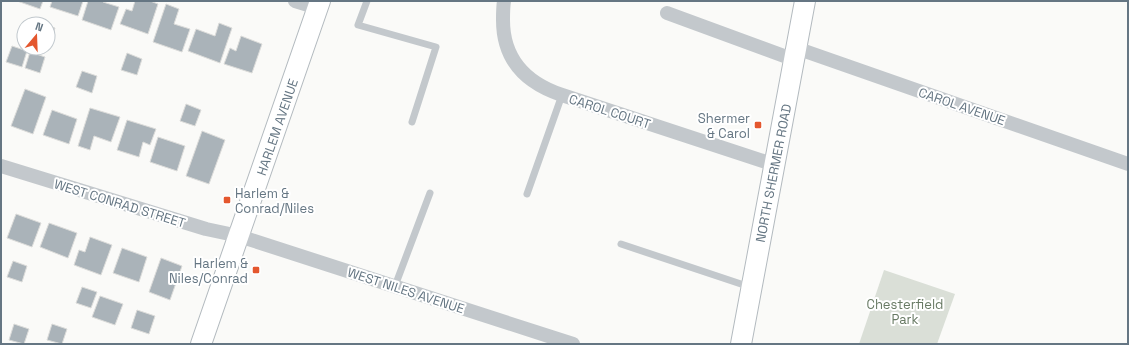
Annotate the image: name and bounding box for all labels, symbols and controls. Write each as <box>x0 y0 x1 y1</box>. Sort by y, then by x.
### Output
north arrow <box>16 16 56 56</box>
text: N <box>33 19 45 34</box>
street label: HARLEM AVENUE <box>253 77 302 178</box>
street label: CAROL AVENUE <box>916 84 1008 129</box>
street label: CAROL COURT <box>567 90 653 133</box>
street label: NORTH SHERMER ROAD <box>752 102 795 244</box>
place label: Shermer & Carol <box>698 110 750 142</box>
marker: Shermer & Carol <box>753 120 763 130</box>
street label: WEST CONRAD STREET <box>52 175 188 232</box>
place label: Harlem & Conrad/Niles <box>235 185 314 217</box>
marker: Harlem & Conrad/Niles <box>222 195 232 205</box>
place label: Harlem & Niles/Conrad <box>169 255 248 287</box>
street label: WEST NILES AVENUE <box>345 264 466 317</box>
marker: Harlem & Niles/Conrad <box>251 265 261 275</box>
park label: Chesterfield Park <box>867 296 943 328</box>

